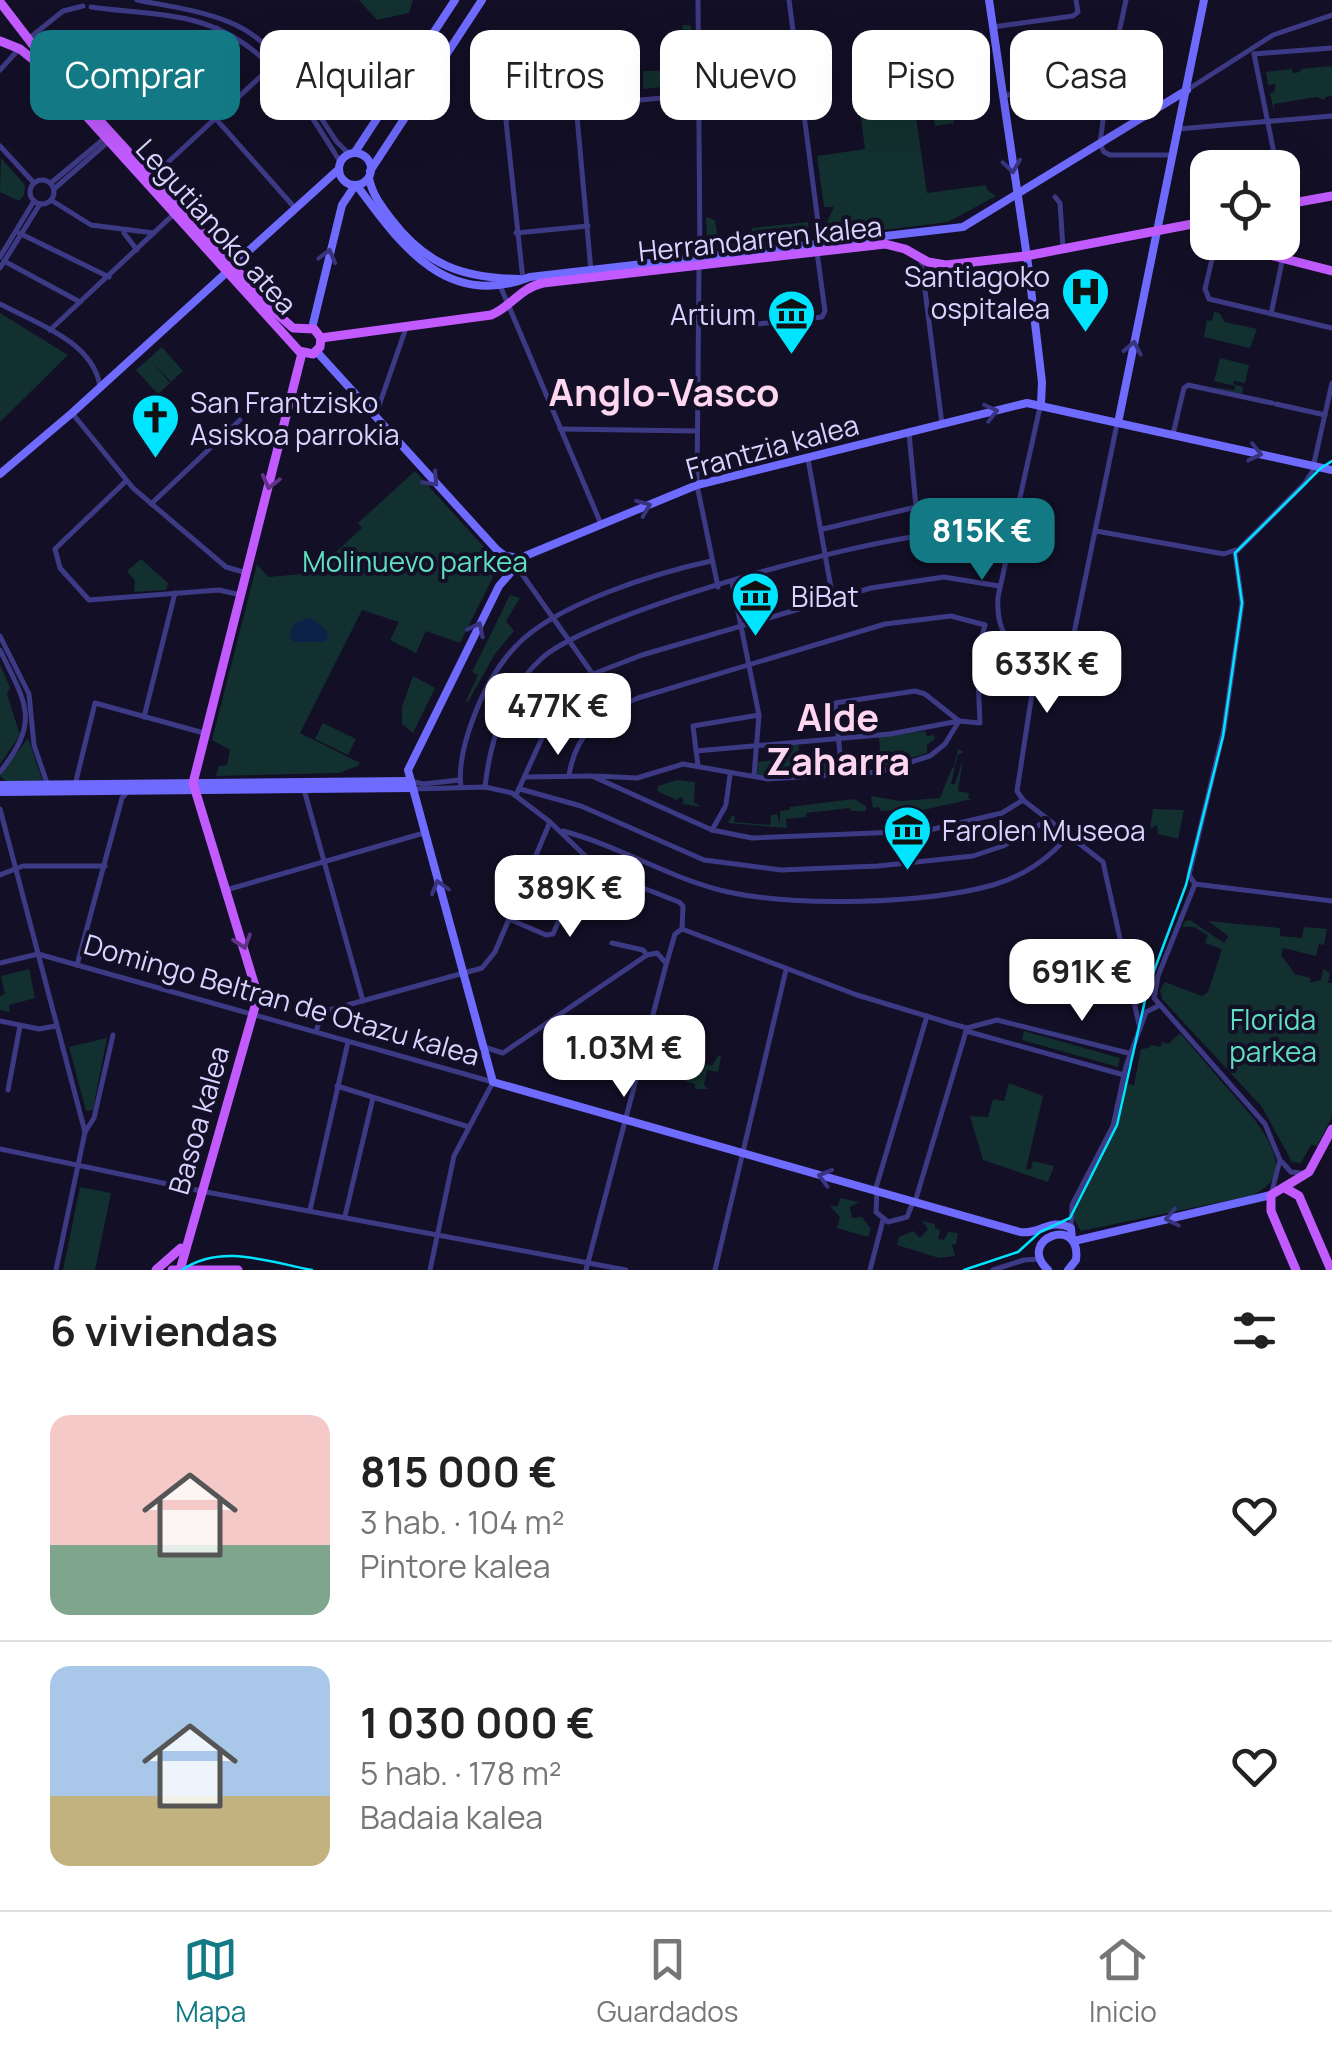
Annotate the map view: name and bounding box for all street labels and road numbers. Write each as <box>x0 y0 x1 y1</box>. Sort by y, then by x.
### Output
street label: Legutianoko atea <box>128 130 306 322</box>
street label: Herrandarren kalea <box>636 206 884 270</box>
street label: Frantzia kalea <box>682 405 862 487</box>
street label: Domingo Beltran de Otazu kalea <box>80 924 484 1074</box>
street label: Basoa kalea <box>159 1041 237 1199</box>

